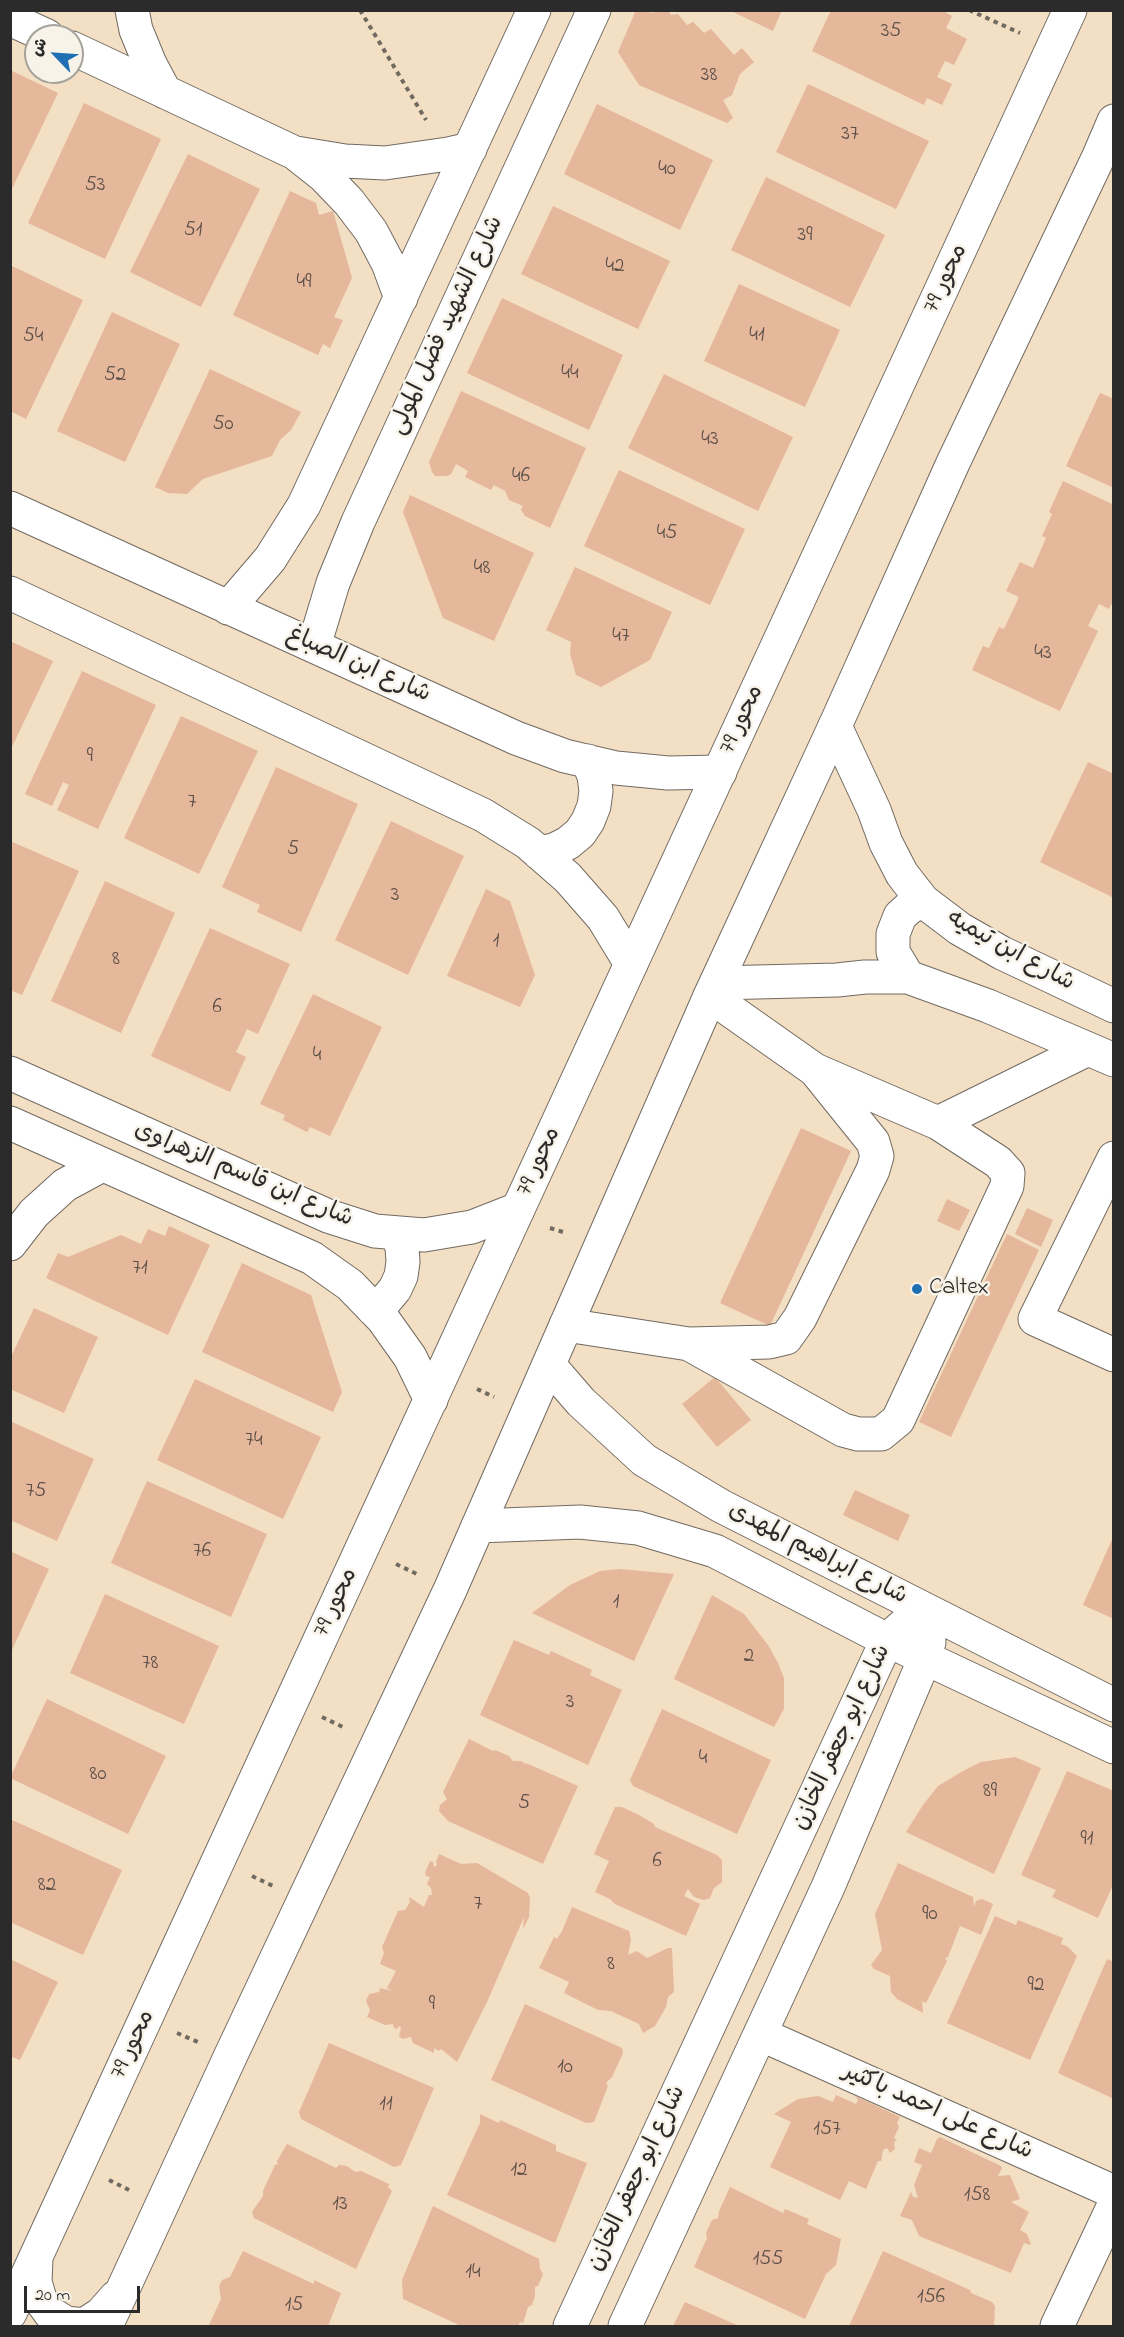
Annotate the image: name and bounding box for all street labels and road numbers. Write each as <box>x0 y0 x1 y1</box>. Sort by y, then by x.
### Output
street label: شارع الشهيد فضل المولى <box>385 212 511 440</box>
street label: محور 79 <box>919 240 975 318</box>
street label: شارع ابن الصباغ <box>281 621 435 711</box>
street label: محور 79 <box>715 681 771 759</box>
street label: شارع ابن تيميه <box>941 905 1079 999</box>
street label: شارع ابن قاسم الزهراوى <box>129 1117 357 1235</box>
street label: محور 79 <box>512 1123 568 1201</box>
street label: شارع ابراهيم المهدى <box>723 1497 911 1613</box>
street label: محور 79 <box>309 1564 365 1642</box>
street label: شارع ابو جعفر الخازن <box>787 1641 899 1835</box>
street label: محور 79 <box>106 2006 162 2084</box>
street label: شارع على احمد باكثير <box>837 2058 1037 2168</box>
street label: شارع ابو جعفر الخازن <box>582 2082 694 2276</box>

